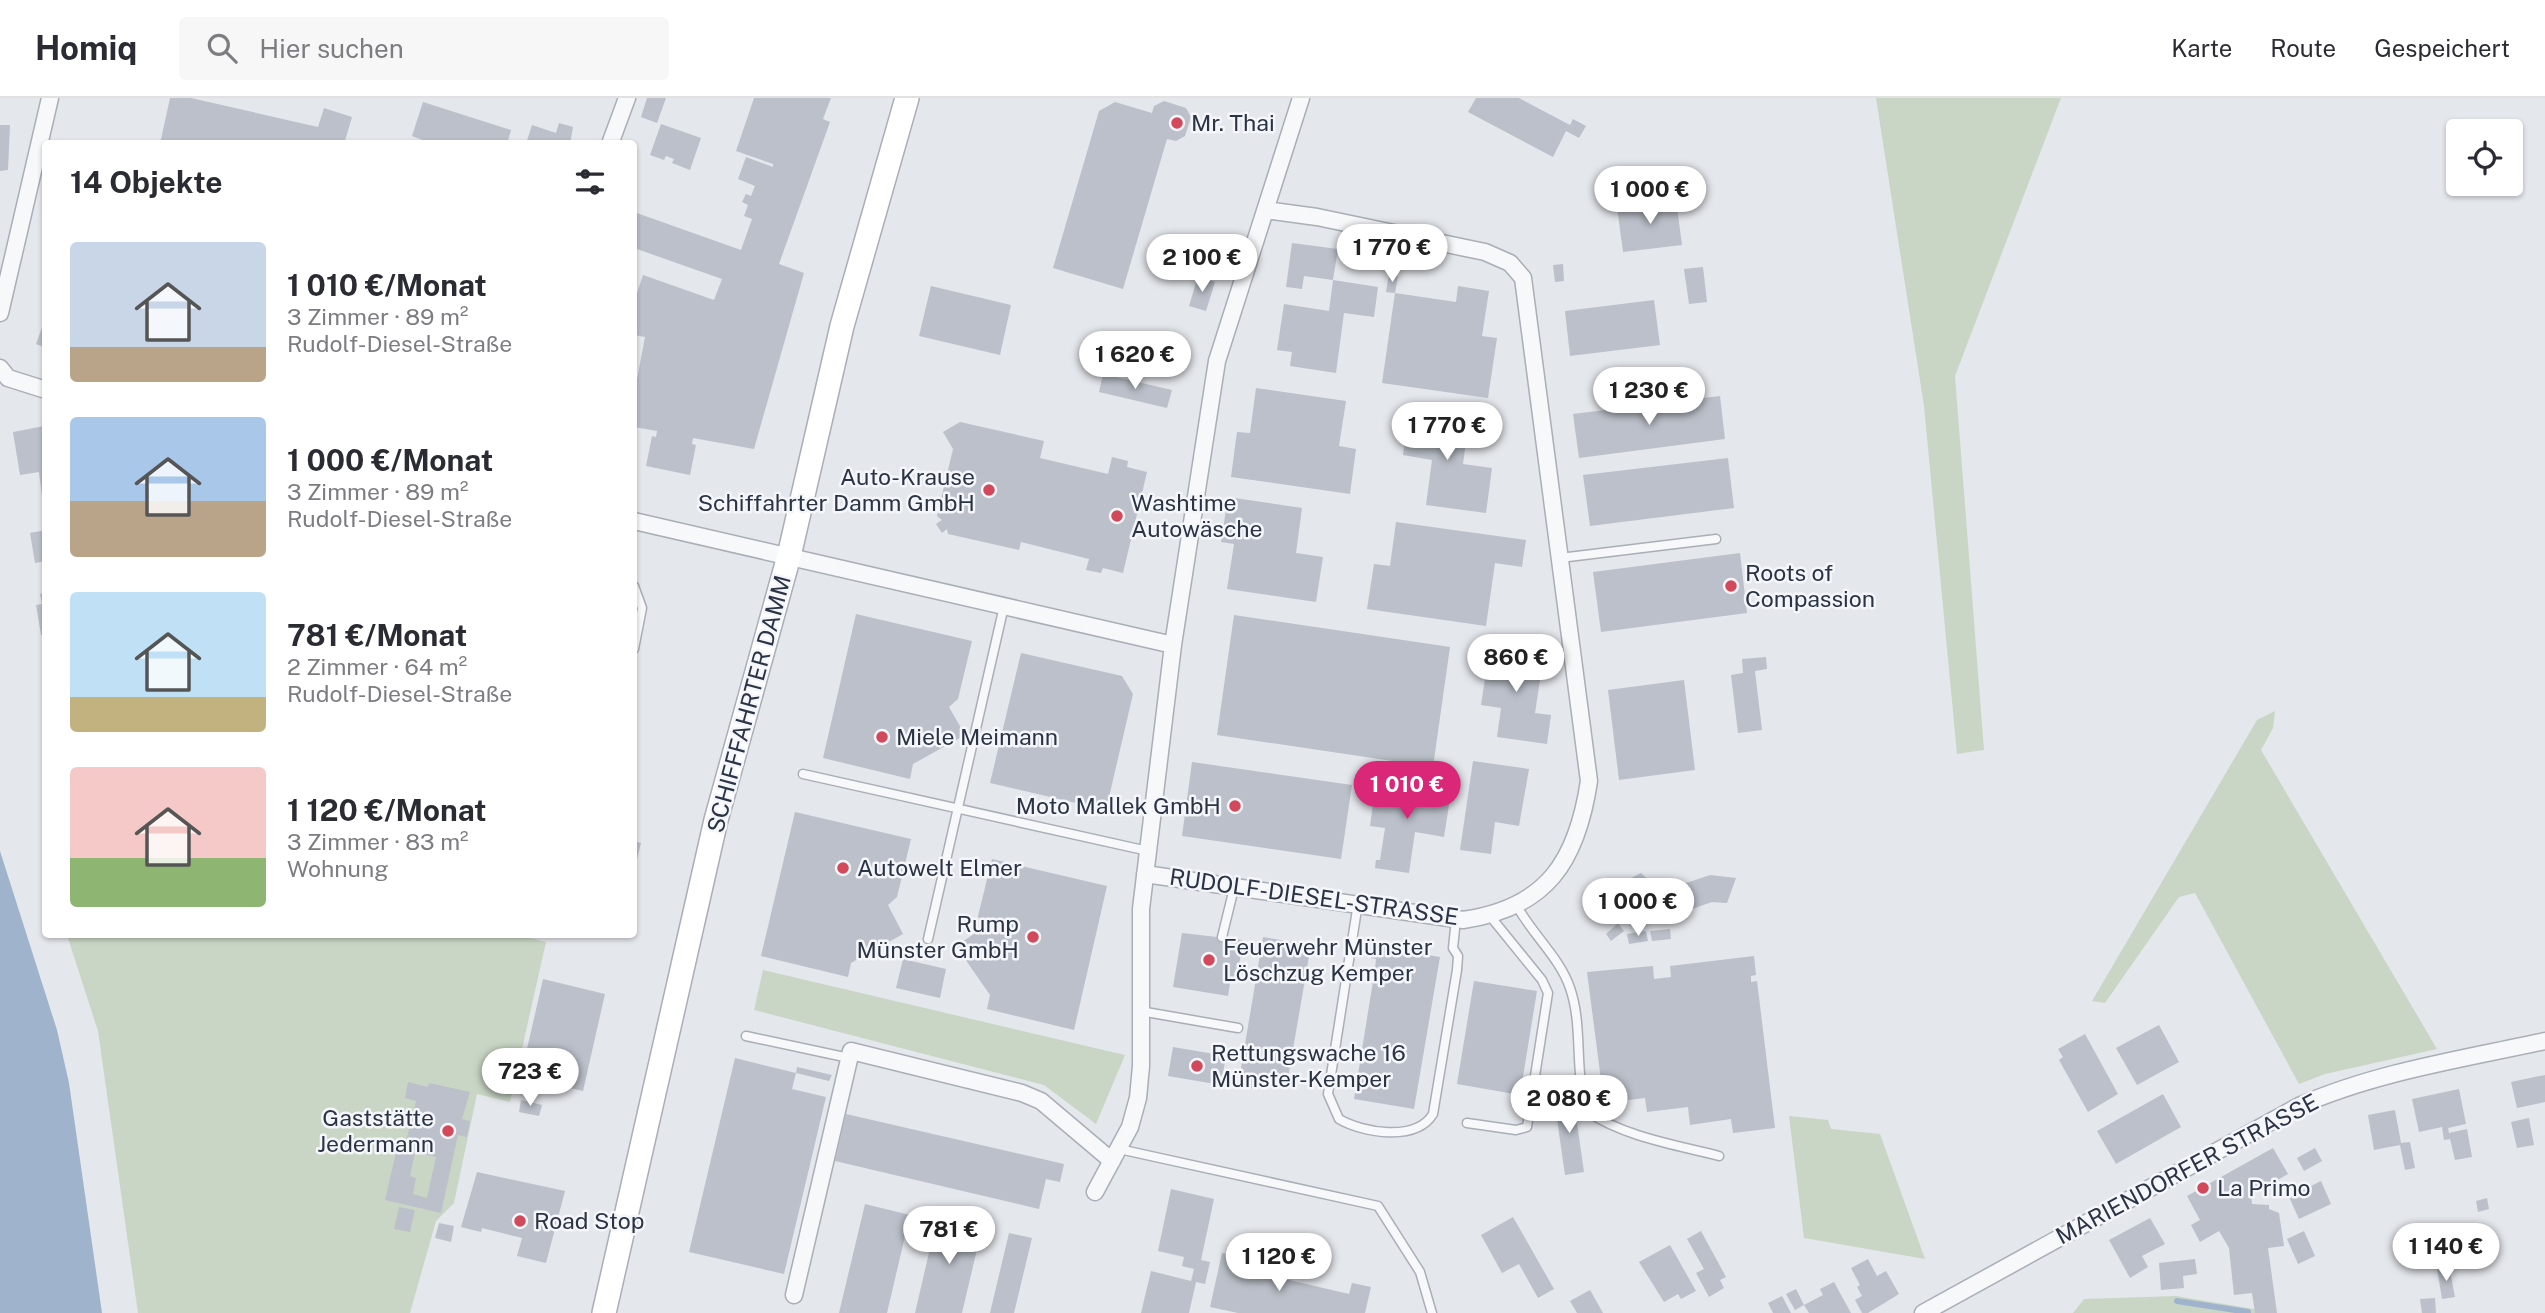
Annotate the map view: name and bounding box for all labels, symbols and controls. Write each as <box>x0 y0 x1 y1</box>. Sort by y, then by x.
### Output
search box <box>179 17 669 80</box>
text: Homiq <box>35 29 137 67</box>
icon: search <box>203 29 241 67</box>
text: Hier suchen <box>259 33 404 64</box>
text: Karte <box>2171 34 2232 62</box>
text: Route <box>2270 34 2336 62</box>
text: Gespeichert <box>2374 34 2510 62</box>
place label: Mr. Thai <box>1191 109 1275 136</box>
marker: Mr. Thai <box>1169 115 1185 131</box>
map controls <box>2446 119 2523 196</box>
button: locate <box>2446 119 2523 196</box>
icon: filters <box>571 163 609 201</box>
text: 14 Objekte <box>70 164 223 200</box>
pin: 1 000 € <box>1585 166 1715 226</box>
text: 1 000 € <box>1610 175 1690 202</box>
pin: 1 770 € <box>1327 225 1457 284</box>
text: 1 770 € <box>1353 233 1431 260</box>
pin: 2 100 € <box>1137 234 1267 294</box>
text: 2 100 € <box>1162 243 1242 270</box>
text: 1 010 €/Monat <box>287 267 487 303</box>
icon: home <box>126 270 210 354</box>
text: 3 Zimmer · 89 m² <box>287 303 468 330</box>
text: Rudolf-Diesel-Straße <box>287 330 512 357</box>
pin: 1 620 € <box>1070 331 1200 391</box>
text: 1 620 € <box>1095 340 1175 367</box>
pin: 1 230 € <box>1584 368 1714 427</box>
text: 1 230 € <box>1609 376 1689 403</box>
pin: 1 770 € <box>1382 402 1512 462</box>
text: 1 770 € <box>1408 411 1486 438</box>
text: 1 000 €/Monat <box>287 442 493 478</box>
icon: home <box>126 445 210 529</box>
place label: Auto-Krause Schiffahrter Damm GmbH <box>698 463 975 516</box>
text: 3 Zimmer · 89 m² <box>287 478 468 505</box>
marker: Auto-Krause Schiffahrter Damm GmbH <box>981 482 997 498</box>
place label: Washtime Autowäsche <box>1131 489 1263 542</box>
text: Rudolf-Diesel-Straße <box>287 505 512 532</box>
marker: Washtime Autowäsche <box>1109 508 1125 524</box>
place label: Roots of Compassion <box>1745 559 1875 612</box>
street label: SCHIFFFAHRTER DAMM <box>701 572 796 836</box>
marker: Roots of Compassion <box>1723 578 1739 594</box>
text: 781 €/Monat <box>287 617 467 653</box>
icon: home <box>126 620 210 704</box>
pin: 860 € <box>1467 634 1565 694</box>
text: 860 € <box>1483 643 1549 670</box>
text: 2 Zimmer · 64 m² <box>287 653 467 680</box>
text: Rudolf-Diesel-Straße <box>287 680 512 707</box>
place label: Miele Meimann <box>896 723 1058 750</box>
marker: Miele Meimann <box>874 729 890 745</box>
pin: 1 010 € <box>1342 762 1472 821</box>
text: 1 010 € <box>1370 770 1444 797</box>
text: 1 120 €/Monat <box>287 792 487 828</box>
place label: Moto Mallek GmbH <box>1016 792 1221 819</box>
icon: home <box>126 795 210 879</box>
marker: Moto Mallek GmbH <box>1227 798 1243 814</box>
text: 3 Zimmer · 83 m² <box>287 828 468 855</box>
place label: Autowelt Elmer <box>857 854 1022 881</box>
text: Wohnung <box>287 855 389 882</box>
marker: Autowelt Elmer <box>835 860 851 876</box>
street label: RUDOLF-DIESEL-STRASSE <box>1168 863 1460 930</box>
pin: 1 000 € <box>1573 878 1703 938</box>
text: 1 000 € <box>1598 887 1678 914</box>
place label: Rump Münster GmbH <box>856 910 1019 963</box>
marker: Rump Münster GmbH <box>1025 929 1041 945</box>
place label: Feuerwehr Münster Löschzug Kemper <box>1223 933 1433 986</box>
marker: Feuerwehr Münster Löschzug Kemper <box>1201 952 1217 968</box>
place label: Rettungswache 16 Münster-Kemper <box>1211 1039 1406 1092</box>
pin: 723 € <box>481 1048 579 1108</box>
text: 723 € <box>498 1057 562 1084</box>
marker: Rettungswache 16 Münster-Kemper <box>1189 1058 1205 1074</box>
pin: 2 080 € <box>1504 1076 1634 1135</box>
text: 2 080 € <box>1527 1084 1611 1111</box>
street label: MARIENDORFER STRASSE <box>2051 1088 2323 1249</box>
place label: Gaststätte Jedermann <box>317 1104 434 1157</box>
marker: Gaststätte Jedermann <box>440 1123 456 1139</box>
place label: La Primo <box>2217 1174 2311 1201</box>
marker: La Primo <box>2195 1180 2211 1196</box>
pin: 781 € <box>900 1206 998 1266</box>
place label: Road Stop <box>534 1207 644 1234</box>
marker: Road Stop <box>512 1213 528 1229</box>
text: 781 € <box>919 1215 979 1242</box>
pin: 1 140 € <box>2381 1224 2511 1283</box>
text: 1 140 € <box>2409 1232 2483 1259</box>
pin: 1 120 € <box>1214 1234 1344 1293</box>
text: 1 120 € <box>1242 1242 1316 1269</box>

